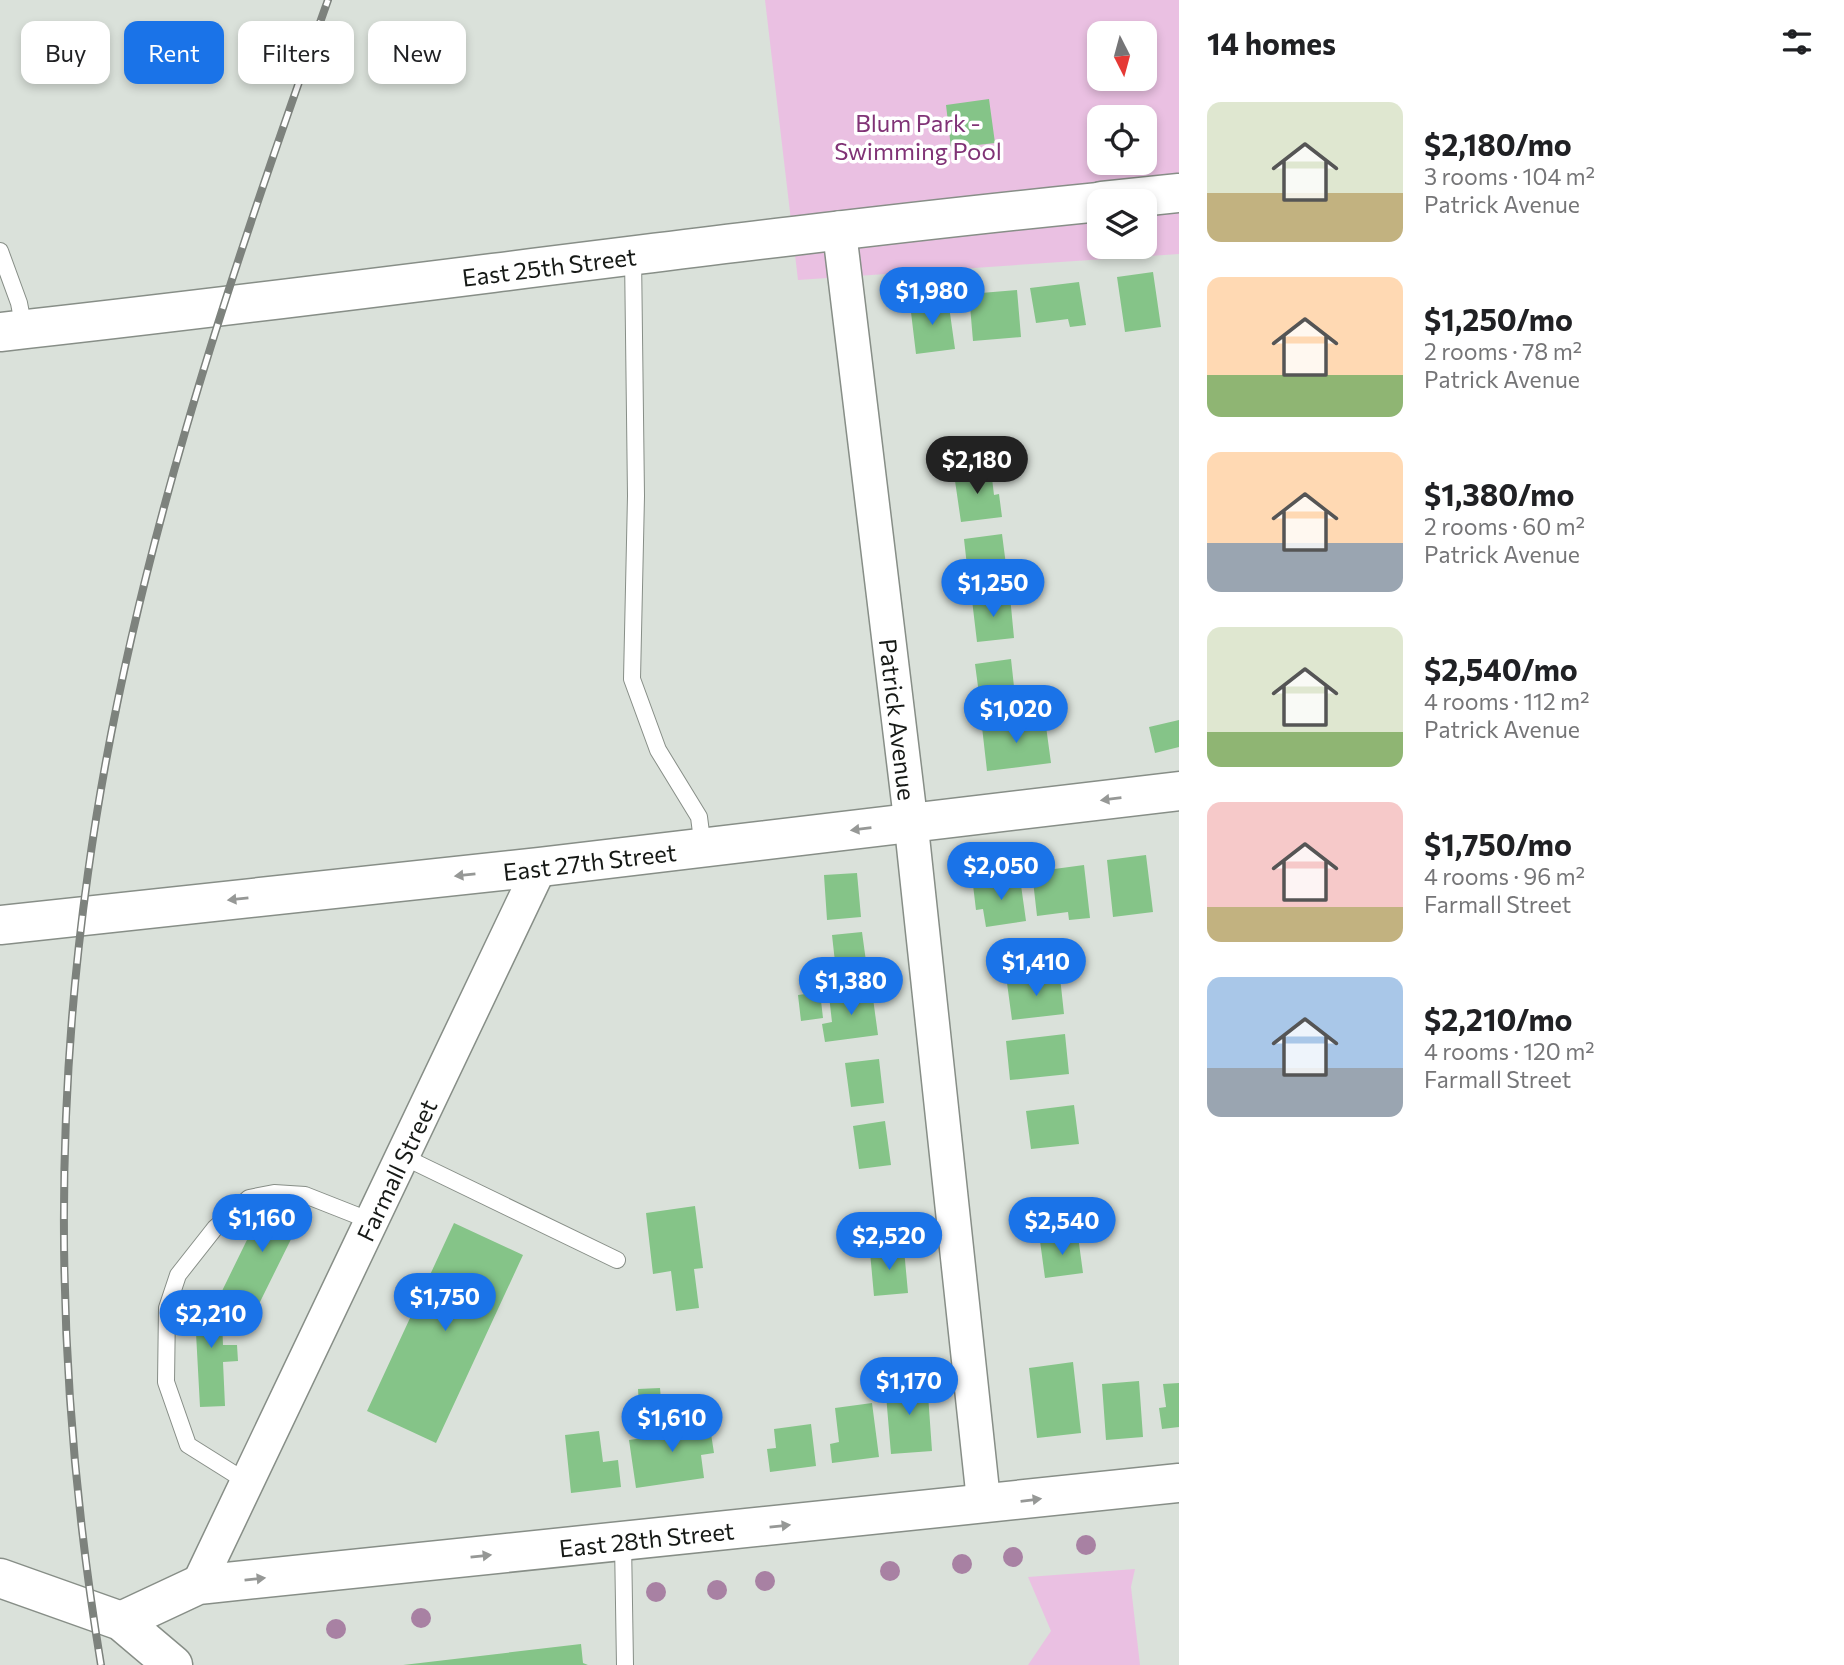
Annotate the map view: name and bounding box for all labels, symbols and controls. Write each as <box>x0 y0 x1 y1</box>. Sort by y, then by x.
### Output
chip: Buy <box>21 21 110 84</box>
chip: Rent <box>124 21 224 84</box>
chip: Filters <box>238 21 354 84</box>
chip: New <box>368 21 466 84</box>
north arrow <box>1087 21 1157 91</box>
map controls <box>1087 21 1157 259</box>
icon: filters <box>1778 23 1816 61</box>
text: 14 homes <box>1207 24 1336 61</box>
button: locate <box>1087 105 1157 175</box>
park label: Blum Park - Swimming Pool <box>834 108 1002 165</box>
text: $2,180/mo <box>1424 125 1572 162</box>
icon: home <box>1263 130 1347 214</box>
text: 3 rooms · 104 m² <box>1424 162 1595 190</box>
button: layers <box>1087 189 1157 259</box>
text: Patrick Avenue <box>1424 190 1580 218</box>
street label: East 25th Street <box>460 241 638 291</box>
pin: $1,980 <box>875 268 989 327</box>
text: $1,980 <box>896 276 968 304</box>
text: $1,250/mo <box>1424 300 1573 337</box>
icon: home <box>1263 305 1347 389</box>
text: 2 rooms · 78 m² <box>1424 337 1582 365</box>
text: Patrick Avenue <box>1424 365 1580 393</box>
pin: $2,180 <box>920 436 1034 496</box>
text: $2,180 <box>942 445 1012 473</box>
text: $1,380/mo <box>1424 475 1574 512</box>
icon: home <box>1263 480 1347 564</box>
text: 2 rooms · 60 m² <box>1424 512 1585 540</box>
text: Patrick Avenue <box>1424 540 1580 568</box>
pin: $1,250 <box>936 560 1050 619</box>
text: $1,250 <box>957 568 1029 596</box>
street label: Patrick Avenue <box>874 637 923 802</box>
text: $2,540/mo <box>1424 650 1578 687</box>
icon: home <box>1263 655 1347 739</box>
pin: $1,020 <box>959 686 1073 745</box>
text: 4 rooms · 112 m² <box>1424 687 1589 715</box>
text: $1,020 <box>980 694 1052 722</box>
text: Patrick Avenue <box>1424 715 1580 743</box>
one-way arrow <box>1100 793 1122 804</box>
one-way arrow <box>850 823 872 834</box>
text: $1,750/mo <box>1424 825 1572 862</box>
icon: home <box>1263 830 1347 914</box>
street label: East 27th Street <box>501 836 678 885</box>
pin: $2,050 <box>944 842 1058 902</box>
text: $2,050 <box>963 851 1039 879</box>
text: 4 rooms · 96 m² <box>1424 862 1585 890</box>
one-way arrow <box>454 870 476 881</box>
text: Farmall Street <box>1424 890 1571 918</box>
one-way arrow <box>227 893 249 904</box>
pin: $1,410 <box>979 939 1093 998</box>
text: $1,410 <box>1002 947 1070 975</box>
pin: $1,380 <box>794 958 908 1017</box>
text: $1,380 <box>815 966 887 994</box>
text: $2,210/mo <box>1424 1000 1573 1037</box>
icon: home <box>1263 1005 1347 1089</box>
text: 4 rooms · 120 m² <box>1424 1037 1595 1065</box>
text: Farmall Street <box>1424 1065 1571 1093</box>
street label: Farmall Street <box>350 1094 442 1245</box>
pin: $1,160 <box>205 1194 319 1254</box>
pin: $2,540 <box>1005 1198 1119 1257</box>
text: $1,160 <box>228 1203 296 1231</box>
text: $2,540 <box>1025 1206 1099 1234</box>
pin: $2,520 <box>832 1212 946 1272</box>
text: $2,520 <box>852 1221 926 1249</box>
pin: $1,750 <box>388 1274 502 1333</box>
text: $1,750 <box>410 1282 480 1310</box>
pin: $2,210 <box>154 1290 268 1350</box>
text: $2,210 <box>176 1299 246 1327</box>
pin: $1,170 <box>852 1358 966 1417</box>
text: $1,170 <box>876 1366 942 1394</box>
pin: $1,610 <box>615 1394 729 1454</box>
text: $1,610 <box>638 1403 706 1431</box>
one-way arrow <box>1020 1494 1042 1505</box>
street label: East 28th Street <box>558 1515 736 1562</box>
one-way arrow <box>770 1520 792 1531</box>
one-way arrow <box>470 1551 492 1562</box>
one-way arrow <box>244 1573 266 1584</box>

